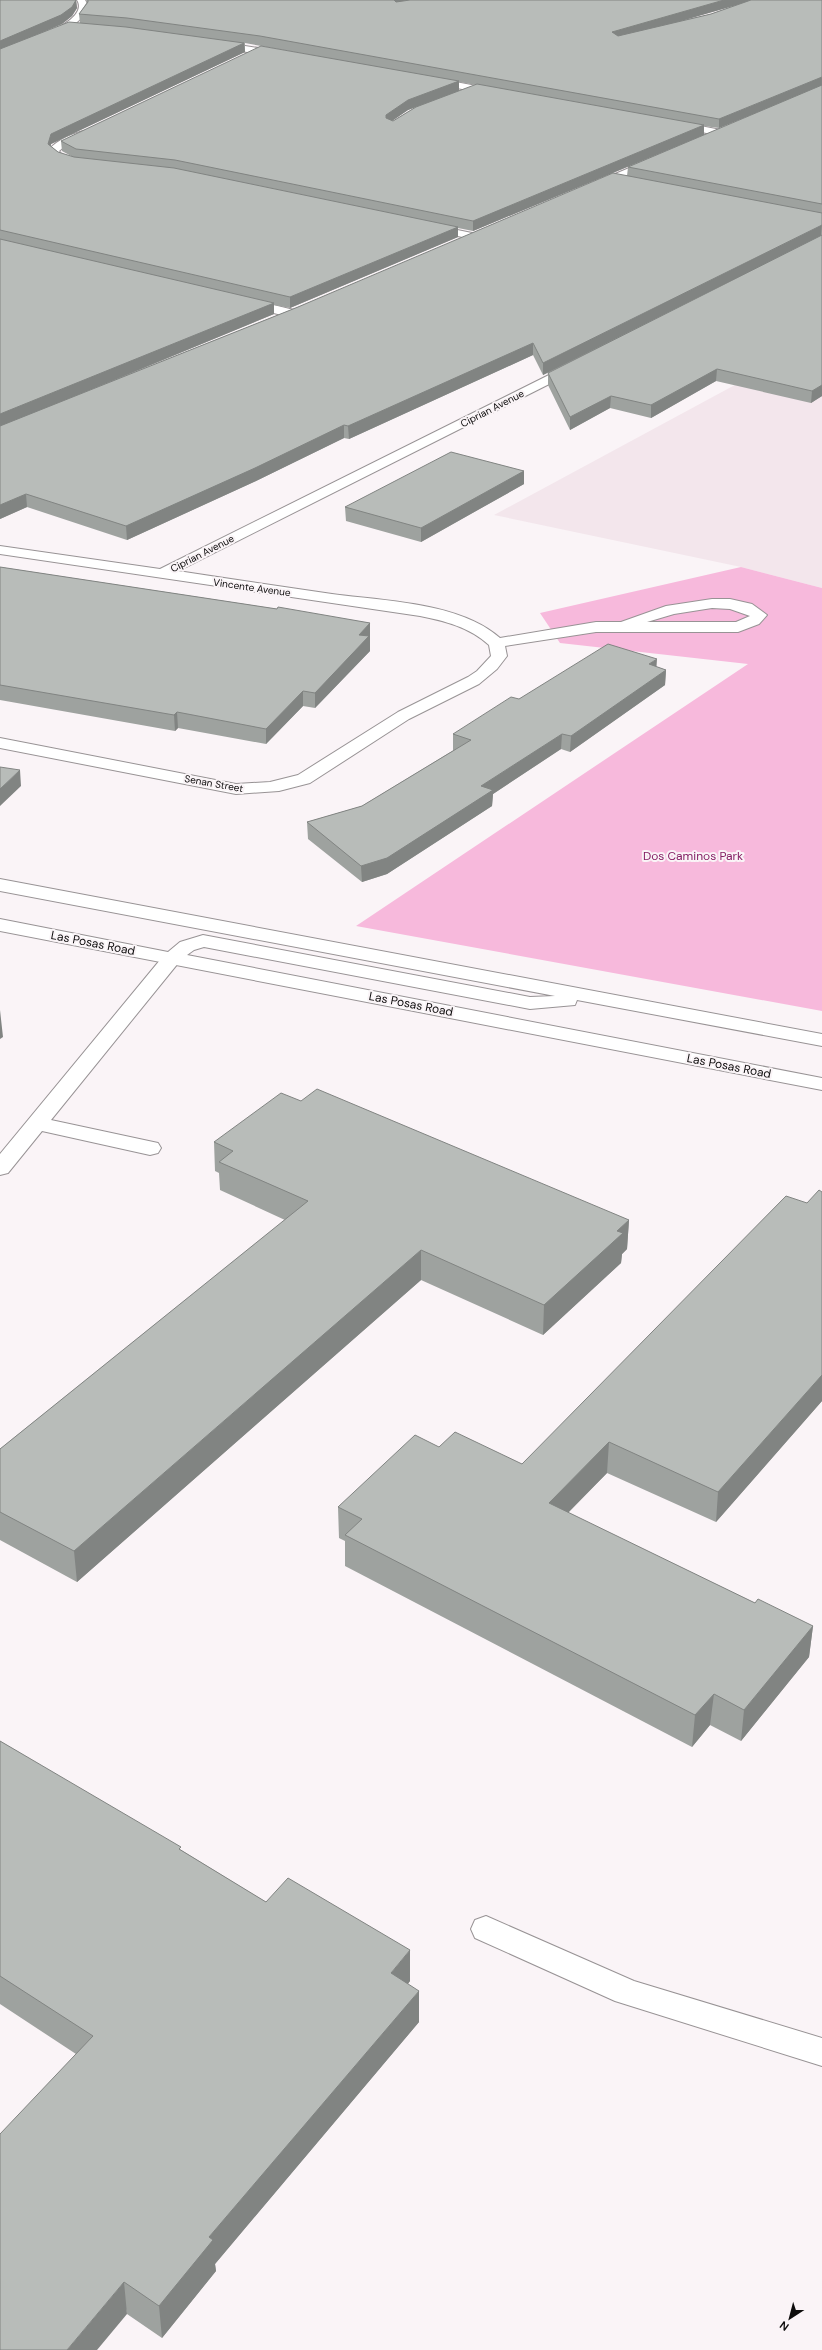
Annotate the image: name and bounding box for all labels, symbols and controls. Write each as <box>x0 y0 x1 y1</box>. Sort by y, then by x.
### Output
street label: Ciprian Avenue <box>458 387 527 430</box>
street label: Ciprian Avenue <box>168 532 237 575</box>
street label: Vincente Avenue <box>212 576 292 599</box>
street label: Senan Street <box>184 772 244 795</box>
park label: Dos Caminos Park <box>643 848 743 864</box>
street label: Las Posas Road <box>50 927 136 959</box>
street label: Las Posas Road <box>368 988 454 1020</box>
street label: Las Posas Road <box>686 1050 772 1082</box>
north arrow <box>770 2298 810 2338</box>
text: N <box>777 2318 791 2334</box>

